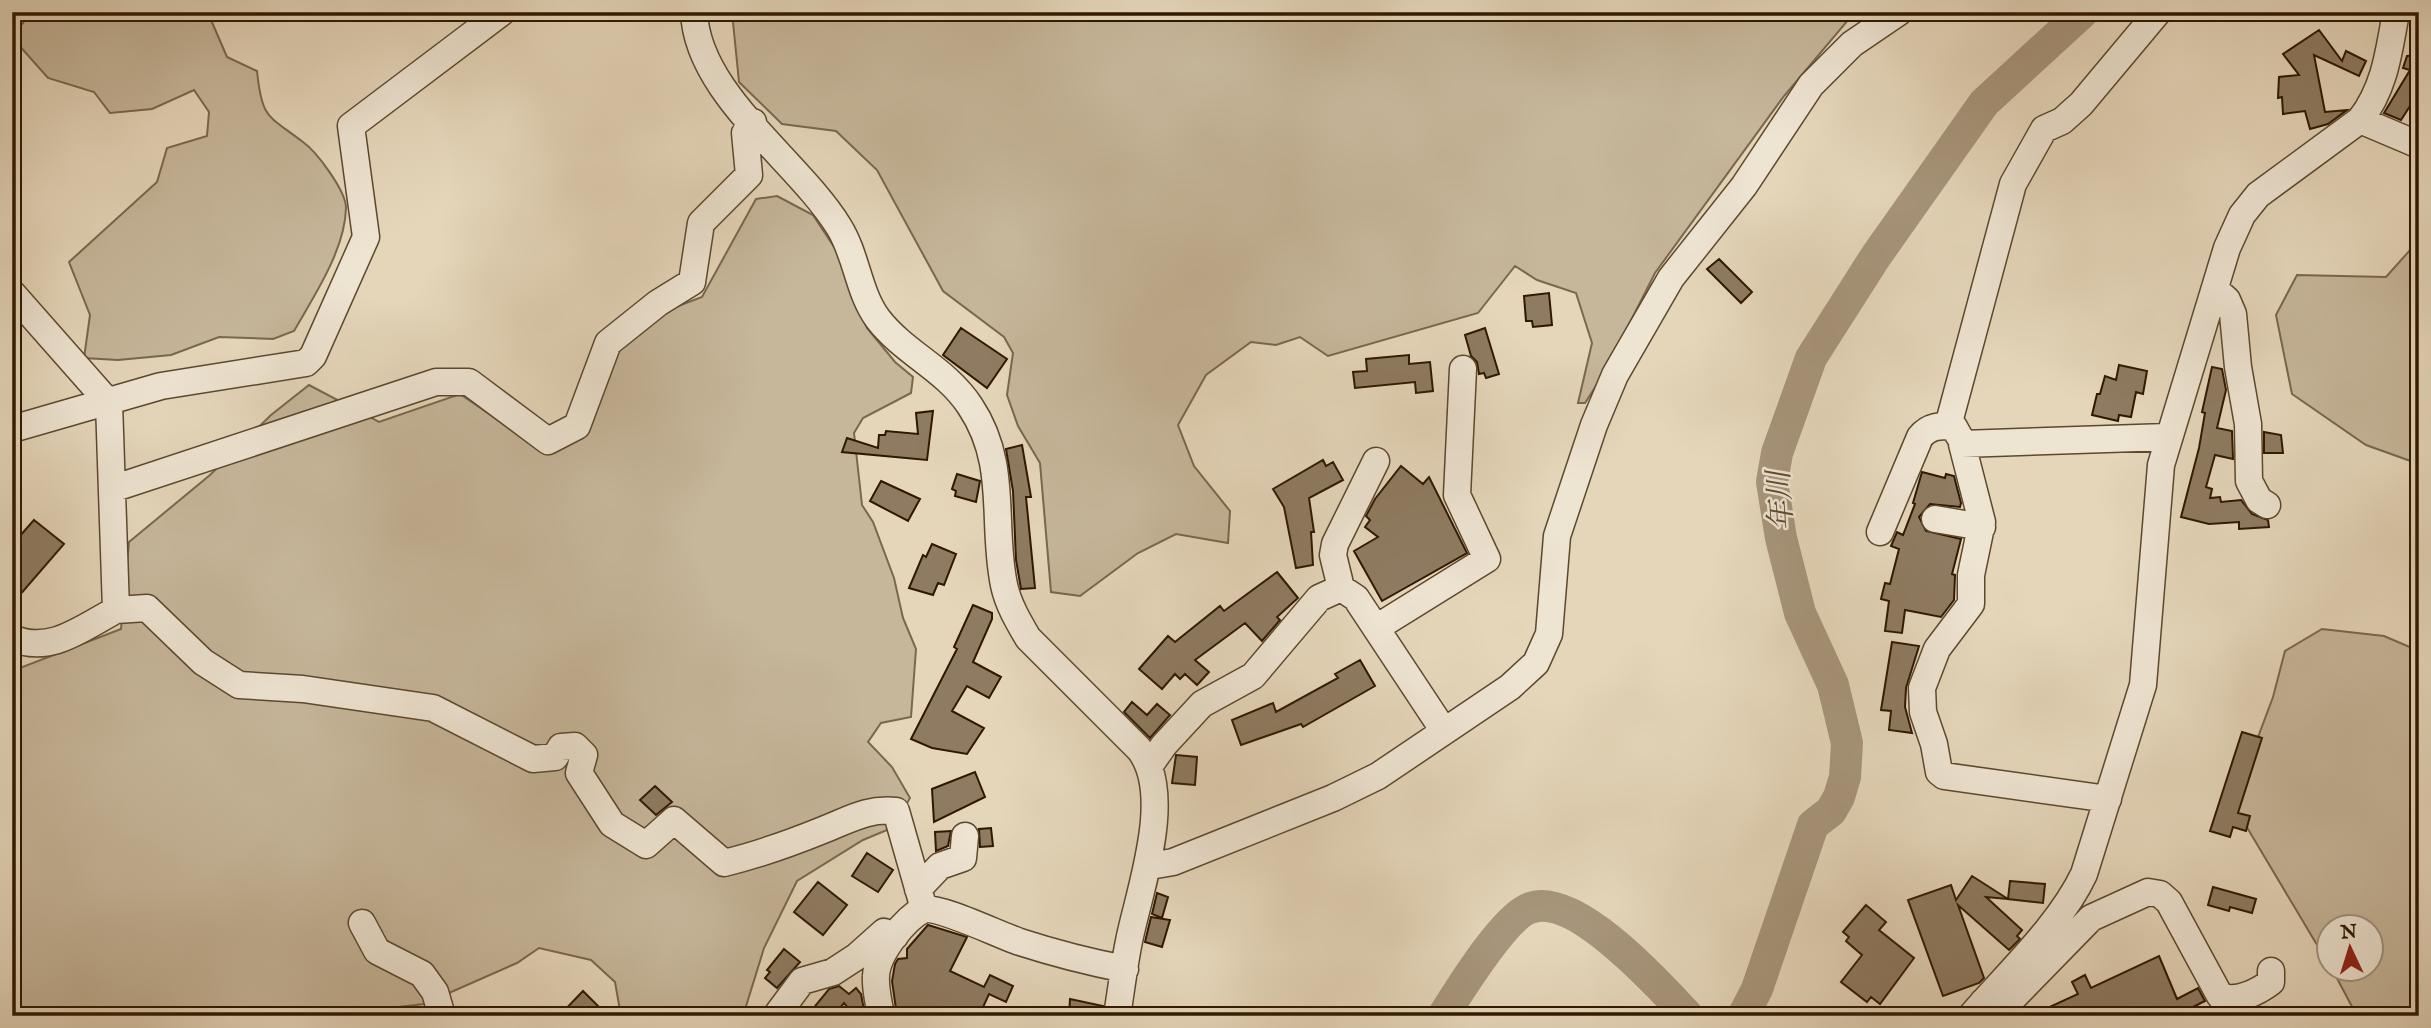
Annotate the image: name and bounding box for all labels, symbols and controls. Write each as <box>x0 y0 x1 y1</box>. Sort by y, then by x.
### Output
water label: 年川 <box>1761 467 1803 532</box>
north arrow <box>2316 912 2386 982</box>
text: N <box>2339 920 2359 946</box>

